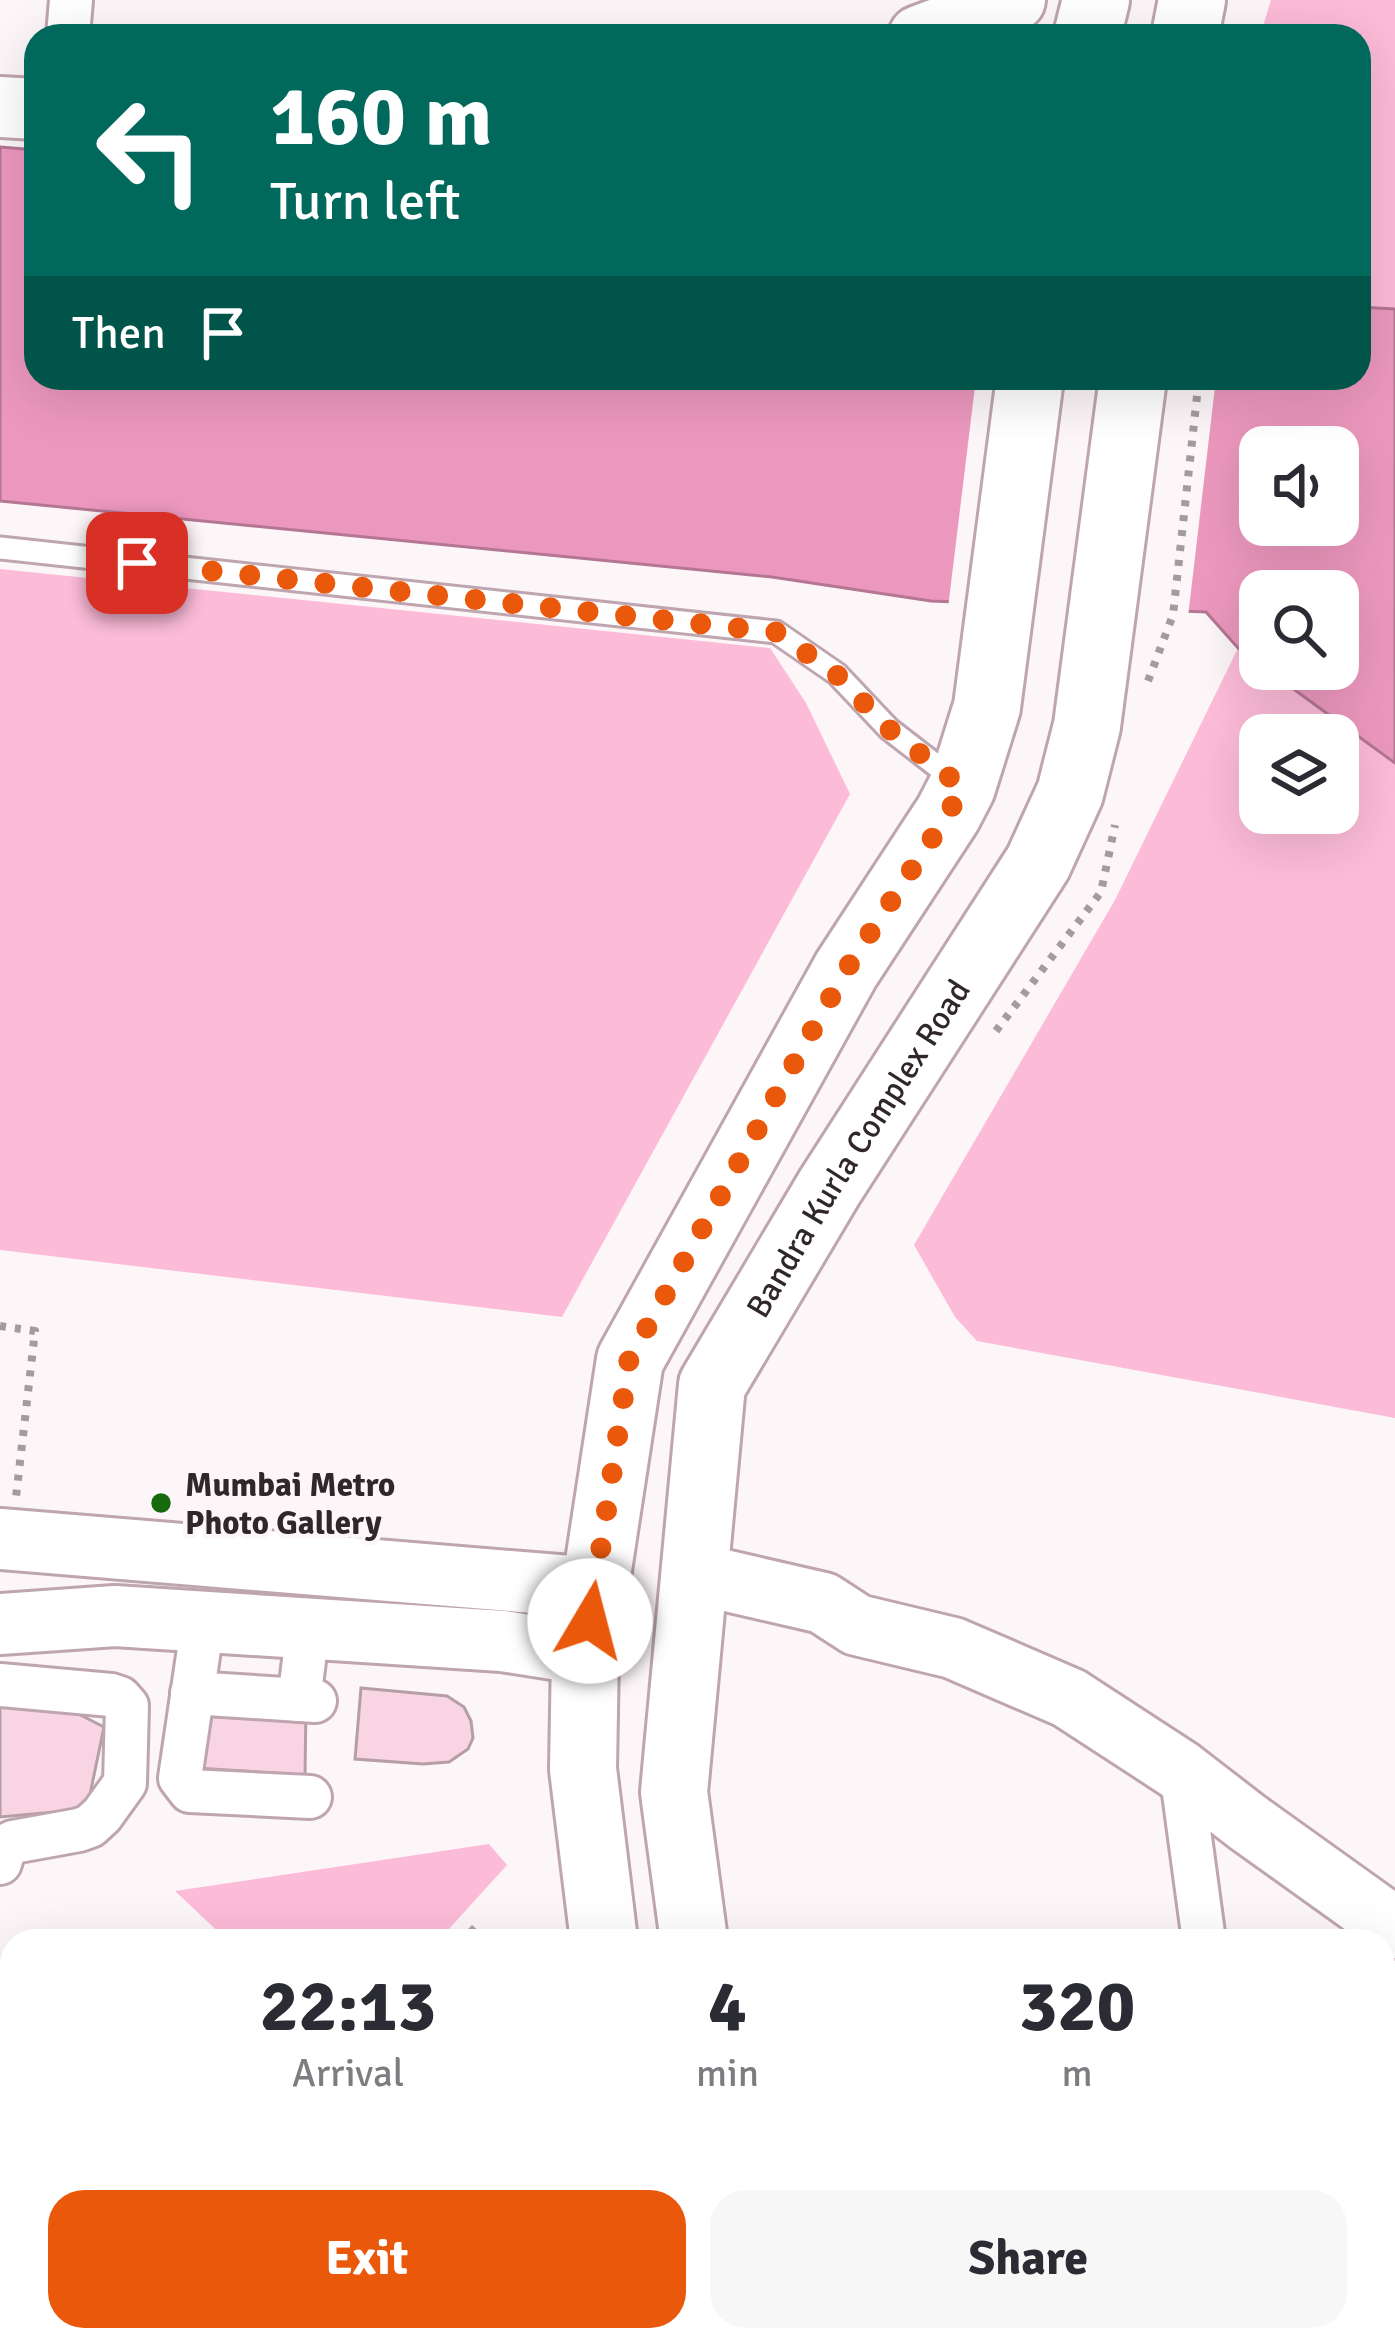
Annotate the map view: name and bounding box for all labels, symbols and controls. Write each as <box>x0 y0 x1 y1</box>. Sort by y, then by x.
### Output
text: 160 m <box>270 65 492 169</box>
icon: left <box>72 72 228 228</box>
text: Turn left <box>270 168 460 235</box>
icon: arrive <box>190 300 256 366</box>
text: Then <box>72 306 166 361</box>
map controls <box>1239 426 1359 834</box>
button: sound <box>1239 426 1359 546</box>
pin <box>86 512 188 614</box>
icon: arrive <box>104 530 170 596</box>
button: search <box>1239 570 1359 690</box>
button: layers <box>1239 714 1359 834</box>
street label: Bandra Kurla Complex Road <box>738 972 980 1325</box>
place label: Mumbai Metro Photo Gallery <box>185 1465 395 1544</box>
marker: Mumbai Metro Photo Gallery <box>148 1490 174 1516</box>
position arrow <box>527 1558 653 1684</box>
text: 22:13 <box>260 1962 436 2051</box>
text: 4 <box>708 1962 747 2051</box>
text: 320 <box>1019 1962 1135 2051</box>
text: Arrival <box>292 2049 404 2097</box>
text: min <box>696 2049 759 2097</box>
text: m <box>1061 2049 1093 2097</box>
button: Exit <box>48 2190 686 2328</box>
button: Share <box>710 2190 1347 2328</box>

